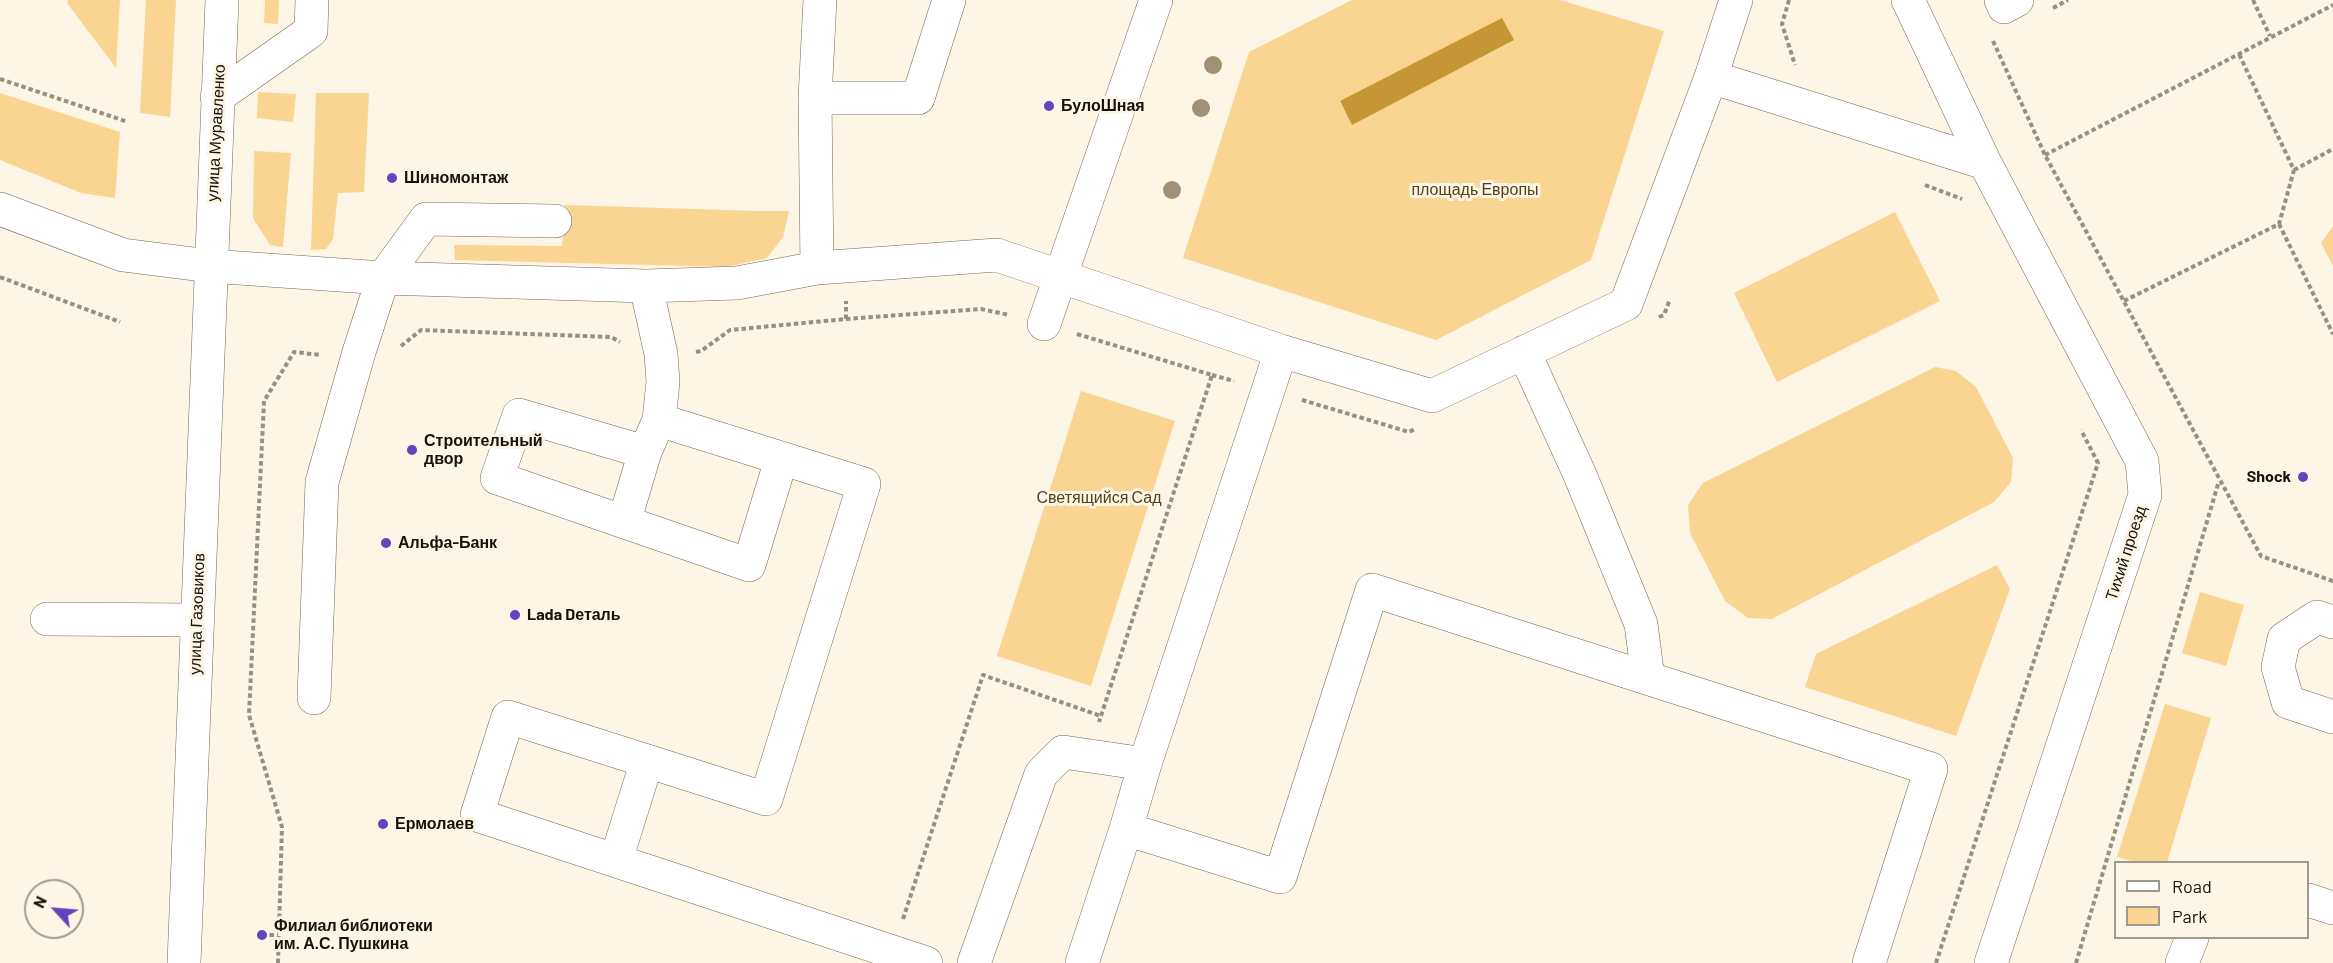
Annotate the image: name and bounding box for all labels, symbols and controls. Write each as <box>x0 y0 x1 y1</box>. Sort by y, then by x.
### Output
street label: улица Муравленко <box>203 64 229 202</box>
place label: БулоШная <box>1061 96 1145 116</box>
marker: БулоШная <box>1042 99 1056 113</box>
place label: Шиномонтаж <box>404 168 508 188</box>
marker: Шиномонтаж <box>385 171 399 185</box>
park label: площадь Европы <box>1411 180 1539 200</box>
place label: Строительный двор <box>424 431 543 469</box>
marker: Строительный двор <box>405 443 419 457</box>
place label: Shock <box>2247 467 2291 487</box>
marker: Shock <box>2296 470 2310 484</box>
park label: Светящийся Сад <box>1036 488 1162 508</box>
street label: Тихий проезд <box>2102 503 2150 603</box>
place label: Альфа-Банк <box>398 533 497 553</box>
marker: Альфа-Банк <box>379 536 393 550</box>
street label: улица Газовиков <box>185 553 209 675</box>
place label: Lada Dеталь <box>527 605 621 625</box>
marker: Lada Dеталь <box>508 608 522 622</box>
place label: Ермолаев <box>395 814 474 834</box>
marker: Ермолаев <box>376 817 390 831</box>
legend <box>2114 861 2309 939</box>
text: Road <box>2172 875 2212 897</box>
north arrow <box>24 879 84 939</box>
text: N <box>28 893 50 911</box>
text: Park <box>2172 905 2207 927</box>
place label: Филиал библиотеки им. А.С. Пушкина <box>274 916 433 954</box>
marker: Филиал библиотеки им. А.С. Пушкина <box>255 928 269 942</box>

